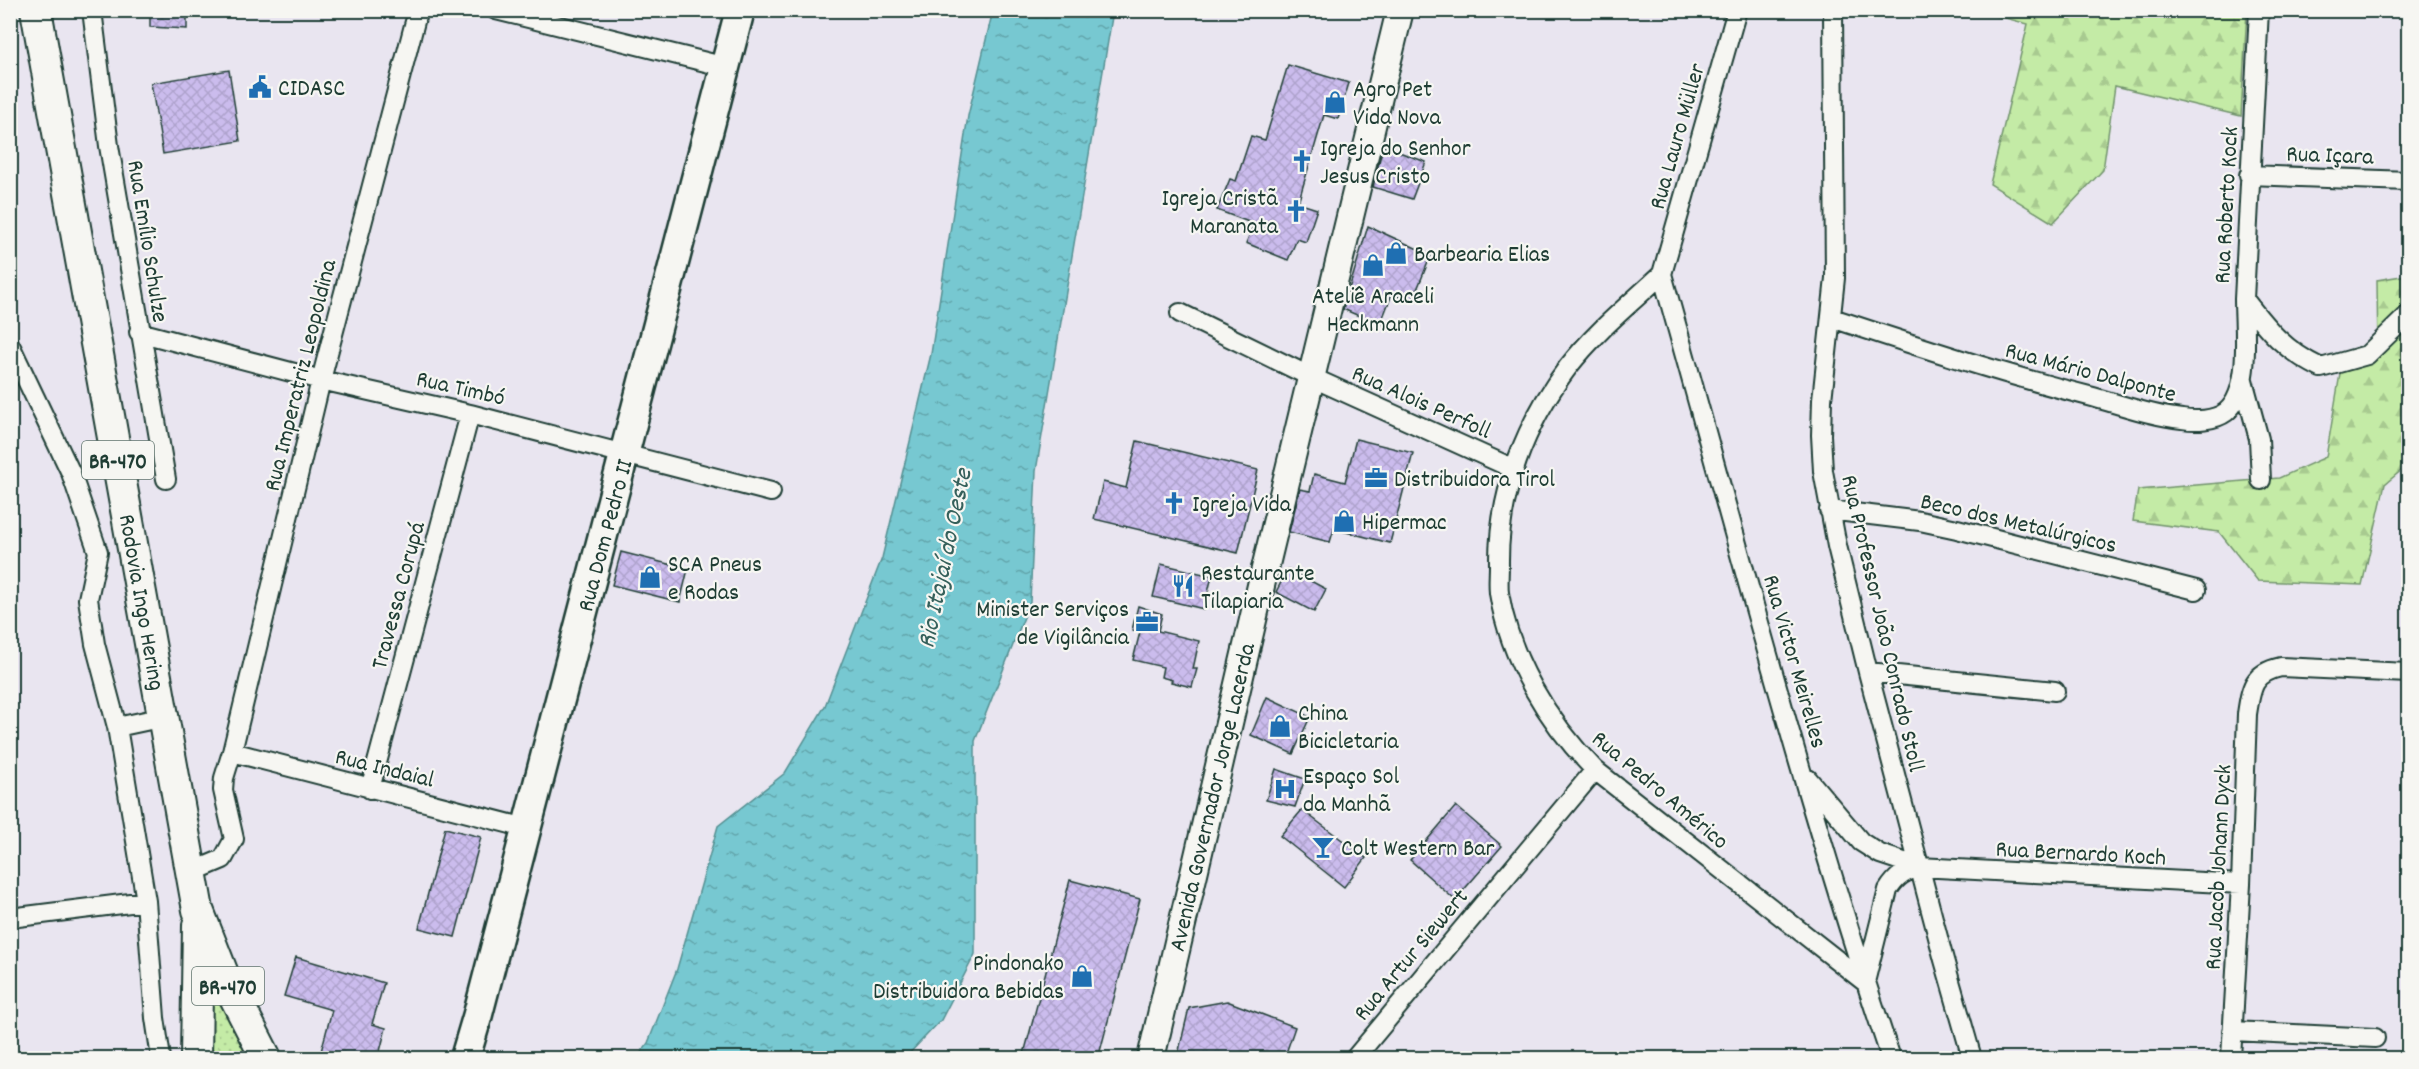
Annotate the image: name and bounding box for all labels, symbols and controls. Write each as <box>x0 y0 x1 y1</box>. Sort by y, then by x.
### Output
street label: Rua Lauro Müller <box>1642 60 1716 214</box>
place label: CIDASC <box>278 73 345 107</box>
public building icon: CIDASC <box>247 74 273 100</box>
place label: Agro Pet Vida Nova <box>1353 74 1441 136</box>
shop icon: Agro Pet Vida Nova <box>1322 89 1348 115</box>
street label: Rua Roberto Kock <box>2207 126 2249 285</box>
place label: Igreja do Senhor Jesus Cristo <box>1320 133 1471 195</box>
street label: Rua Içara <box>2286 138 2375 176</box>
church icon: Igreja do Senhor Jesus Cristo <box>1289 148 1315 174</box>
street label: Rua Emílio Schulze <box>116 158 176 325</box>
place label: Igreja Cristã Maranata <box>1161 183 1279 245</box>
church icon: Igreja Cristã Maranata <box>1283 198 1309 224</box>
place label: Barbearia Elias <box>1414 239 1550 273</box>
shop icon: Barbearia Elias <box>1383 240 1409 266</box>
shop icon: Ateliê Araceli Heckmann <box>1360 252 1386 278</box>
street label: Rua Imperatriz Leopoldina <box>257 256 347 495</box>
place label: Ateliê Araceli Heckmann <box>1312 281 1434 343</box>
street label: Rua Mário Dalponte <box>2001 335 2180 413</box>
street label: Rua Alois Perfoll <box>1346 358 1496 450</box>
street label: Rua Timbó <box>412 363 508 417</box>
road number: BR-470 <box>82 441 154 479</box>
street label: Rua Dom Pedro II <box>570 455 644 616</box>
water label: Rio Itajaí do Oeste <box>909 464 984 652</box>
place label: Distribuidora Tirol <box>1394 464 1555 498</box>
office icon: Distribuidora Tirol <box>1363 465 1389 491</box>
street label: Rua Professor João Conrado Stoll <box>1830 472 1932 776</box>
street label: Beco dos Metalúrgicos <box>1917 486 2120 564</box>
place label: Igreja Vida <box>1192 489 1292 523</box>
church icon: Igreja Vida <box>1161 490 1187 516</box>
place label: Hipermac <box>1362 507 1447 541</box>
shop icon: Hipermac <box>1331 508 1357 534</box>
street label: Rodovia Ingo Hering <box>108 512 172 693</box>
street label: Travessa Corupá <box>364 518 436 674</box>
place label: SCA Pneus e Rodas <box>668 549 762 611</box>
place label: Restaurante Tilapiaria <box>1201 558 1314 620</box>
shop icon: SCA Pneus e Rodas <box>637 564 663 590</box>
street label: Rua Victor Meirelles <box>1752 571 1834 752</box>
restaurant icon: Restaurante Tilapiaria <box>1170 573 1196 599</box>
place label: Minister Serviços de Vigilância <box>976 594 1130 656</box>
office icon: Minister Serviços de Vigilância <box>1134 609 1160 635</box>
street label: Avenida Governador Jorge Lacerda <box>1162 639 1266 955</box>
place label: China Bicicletaria <box>1298 698 1399 760</box>
shop icon: China Bicicletaria <box>1267 713 1293 739</box>
street label: Rua Pedro Américo <box>1583 724 1735 859</box>
street label: Rua Indaial <box>331 741 438 799</box>
place label: Espaço Sol da Manhã <box>1303 761 1399 823</box>
street label: Rua Jacob Johann Dyck <box>2198 763 2242 971</box>
hospital icon: Espaço Sol da Manhã <box>1272 776 1298 802</box>
place label: Colt Western Bar <box>1341 833 1495 867</box>
bar icon: Colt Western Bar <box>1310 834 1336 860</box>
street label: Rua Bernardo Koch <box>1995 834 2167 876</box>
street label: Rua Artur Siewert <box>1347 882 1478 1030</box>
place label: Pindonako Distribuidora Bebidas <box>873 948 1064 1010</box>
shop icon: Pindonako Distribuidora Bebidas <box>1069 963 1095 989</box>
road number: BR-470 <box>192 967 264 1005</box>

